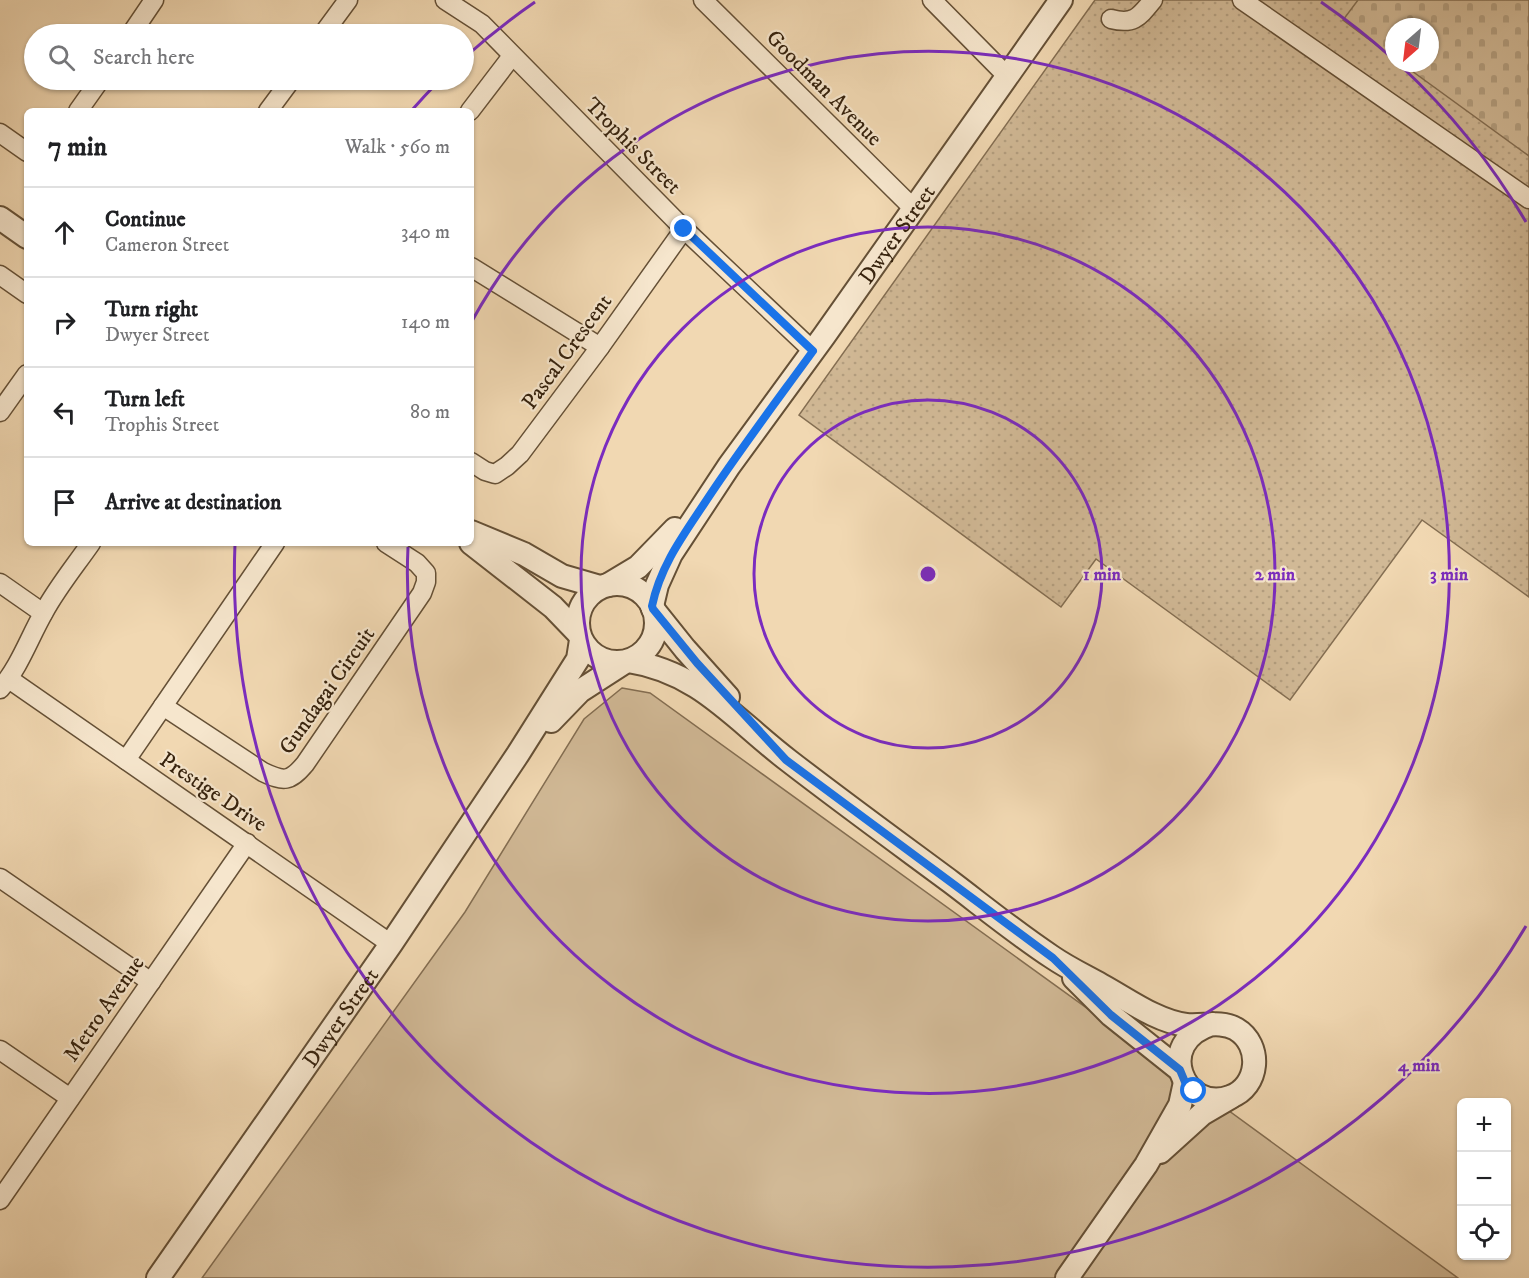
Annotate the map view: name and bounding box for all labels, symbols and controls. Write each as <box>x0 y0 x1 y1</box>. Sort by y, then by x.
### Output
north arrow <box>1385 18 1439 72</box>
search box <box>24 24 474 90</box>
street label: Goodman Avenue <box>760 24 888 152</box>
icon: search <box>45 41 78 74</box>
text: Search here <box>93 44 195 71</box>
street label: Trophis Street <box>579 92 687 200</box>
text: 7 min <box>48 131 107 164</box>
text: Walk · 560 m <box>345 135 450 160</box>
street label: Dwyer Street <box>853 180 941 289</box>
text: Continue <box>105 206 186 233</box>
route end <box>670 215 696 241</box>
icon: ahead <box>48 216 81 249</box>
text: 340 m <box>401 220 450 245</box>
text: Cameron Street <box>105 233 229 258</box>
street label: Pascal Crescent <box>516 289 618 415</box>
text: Turn right <box>105 296 198 323</box>
icon: right <box>48 306 81 339</box>
text: 140 m <box>401 310 450 335</box>
text: Dwyer Street <box>105 323 209 348</box>
text: Turn left <box>105 386 185 413</box>
icon: left <box>48 396 81 429</box>
text: 80 m <box>410 400 450 425</box>
text: Trophis Street <box>105 413 219 438</box>
icon: arrive <box>48 486 81 519</box>
text: Arrive at destination <box>105 489 282 516</box>
centre of rings <box>918 564 938 584</box>
text: 1 min <box>1083 564 1122 586</box>
text: 2 min <box>1255 564 1296 586</box>
text: 3 min <box>1430 564 1469 586</box>
street label: Gundagai Circuit <box>273 622 381 760</box>
street label: Prestige Drive <box>154 746 272 838</box>
street label: Metro Avenue <box>58 951 151 1067</box>
street label: Dwyer Street <box>297 963 385 1073</box>
text: 4 min <box>1397 1055 1440 1077</box>
route start <box>1180 1077 1206 1103</box>
map controls <box>1457 1098 1511 1260</box>
button: + <box>1457 1098 1511 1152</box>
button: − <box>1457 1152 1511 1206</box>
button: locate <box>1457 1206 1511 1260</box>

